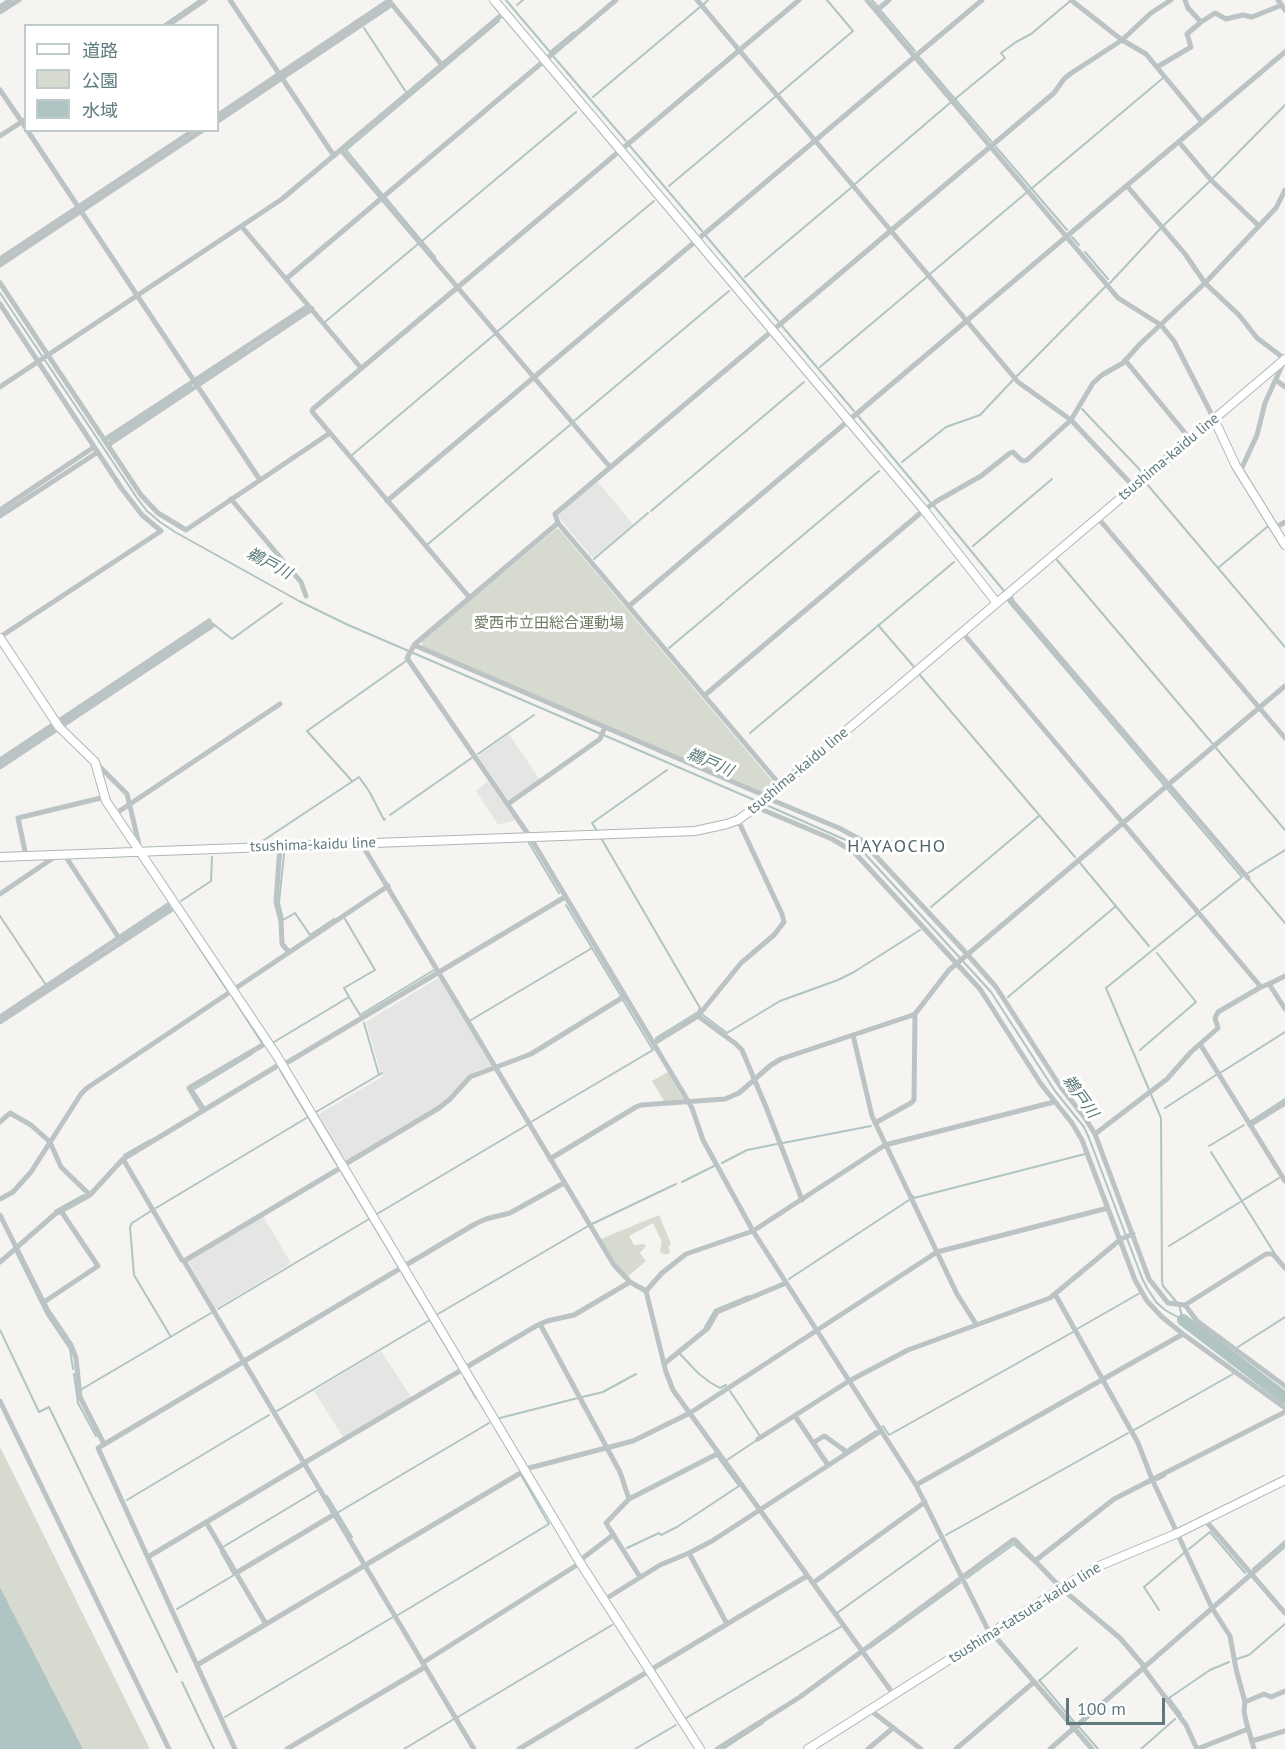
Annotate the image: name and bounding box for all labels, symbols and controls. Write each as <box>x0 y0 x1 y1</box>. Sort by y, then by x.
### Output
legend <box>24 24 219 132</box>
text: 道路 <box>82 39 118 62</box>
text: 公園 <box>82 69 118 92</box>
text: 水域 <box>82 99 118 122</box>
street label: tsushima-kaidu line <box>1115 410 1223 504</box>
water label: 鵜戸川 <box>243 544 295 584</box>
park label: 愛西市立田総合運動場 <box>474 615 624 633</box>
street label: tsushima-kaidu line <box>744 724 852 818</box>
water label: 鵜戸川 <box>684 745 736 781</box>
street label: tsushima-kaidu line <box>250 834 376 856</box>
district label: HAYAOCHO <box>847 836 947 858</box>
water label: 鵜戸川 <box>1058 1072 1102 1122</box>
street label: tsushima-tatsuta-kaidu line <box>946 1559 1104 1667</box>
scale bar <box>1069 1686 1168 1724</box>
text: 100 m <box>1077 1697 1126 1720</box>

